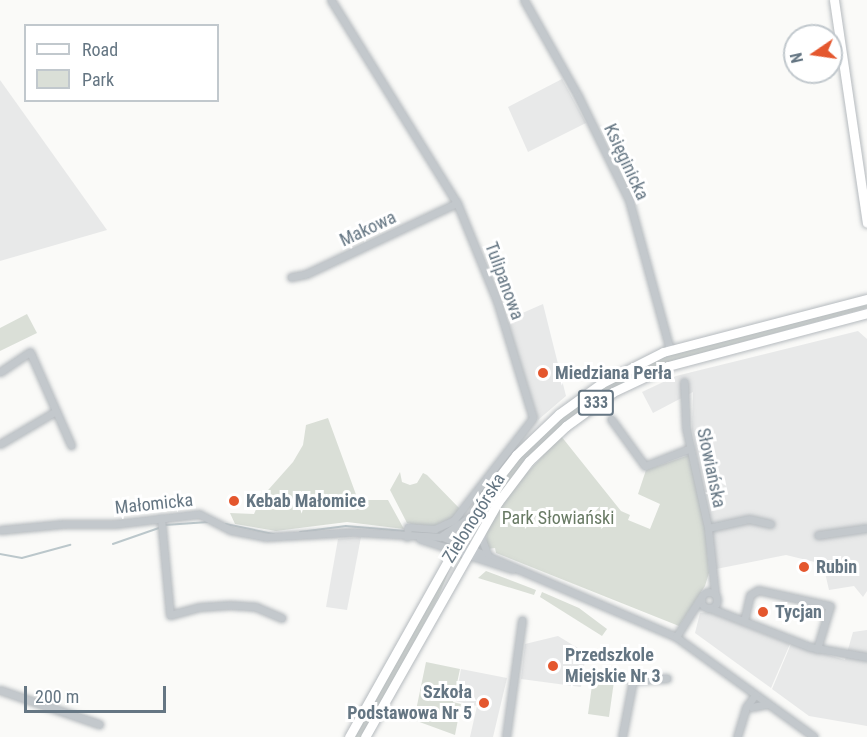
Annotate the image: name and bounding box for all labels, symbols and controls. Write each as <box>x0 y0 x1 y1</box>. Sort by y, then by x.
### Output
legend <box>24 24 219 102</box>
north arrow <box>783 24 843 84</box>
text: Road <box>82 39 118 60</box>
text: N <box>787 51 807 65</box>
text: Park <box>82 69 114 90</box>
street label: Księginicka <box>599 121 653 203</box>
street label: Makowa <box>336 207 400 251</box>
street label: Tulipanowa <box>480 239 528 323</box>
place label: Miedziana Perła <box>555 362 672 384</box>
marker: Miedziana Perła <box>536 366 550 380</box>
road number: 333 <box>576 390 616 416</box>
street label: Słowiańska <box>692 426 730 510</box>
street label: Zielonogórska <box>438 469 510 567</box>
street label: Małomicka <box>114 489 194 519</box>
place label: Kebab Małomice <box>246 490 366 512</box>
marker: Kebab Małomice <box>227 494 241 508</box>
park label: Park Słowiański <box>502 507 614 529</box>
place label: Rubin <box>816 556 857 578</box>
marker: Rubin <box>797 560 811 574</box>
place label: Tycjan <box>775 601 822 623</box>
marker: Tycjan <box>756 605 770 619</box>
place label: Przedszkole Miejskie Nr 3 <box>565 645 661 688</box>
marker: Przedszkole Miejskie Nr 3 <box>546 659 560 673</box>
scale bar <box>27 674 170 712</box>
place label: Szkoła Podstawowa Nr 5 <box>347 682 472 724</box>
text: 200 m <box>35 686 79 707</box>
marker: Szkoła Podstawowa Nr 5 <box>477 696 491 710</box>

